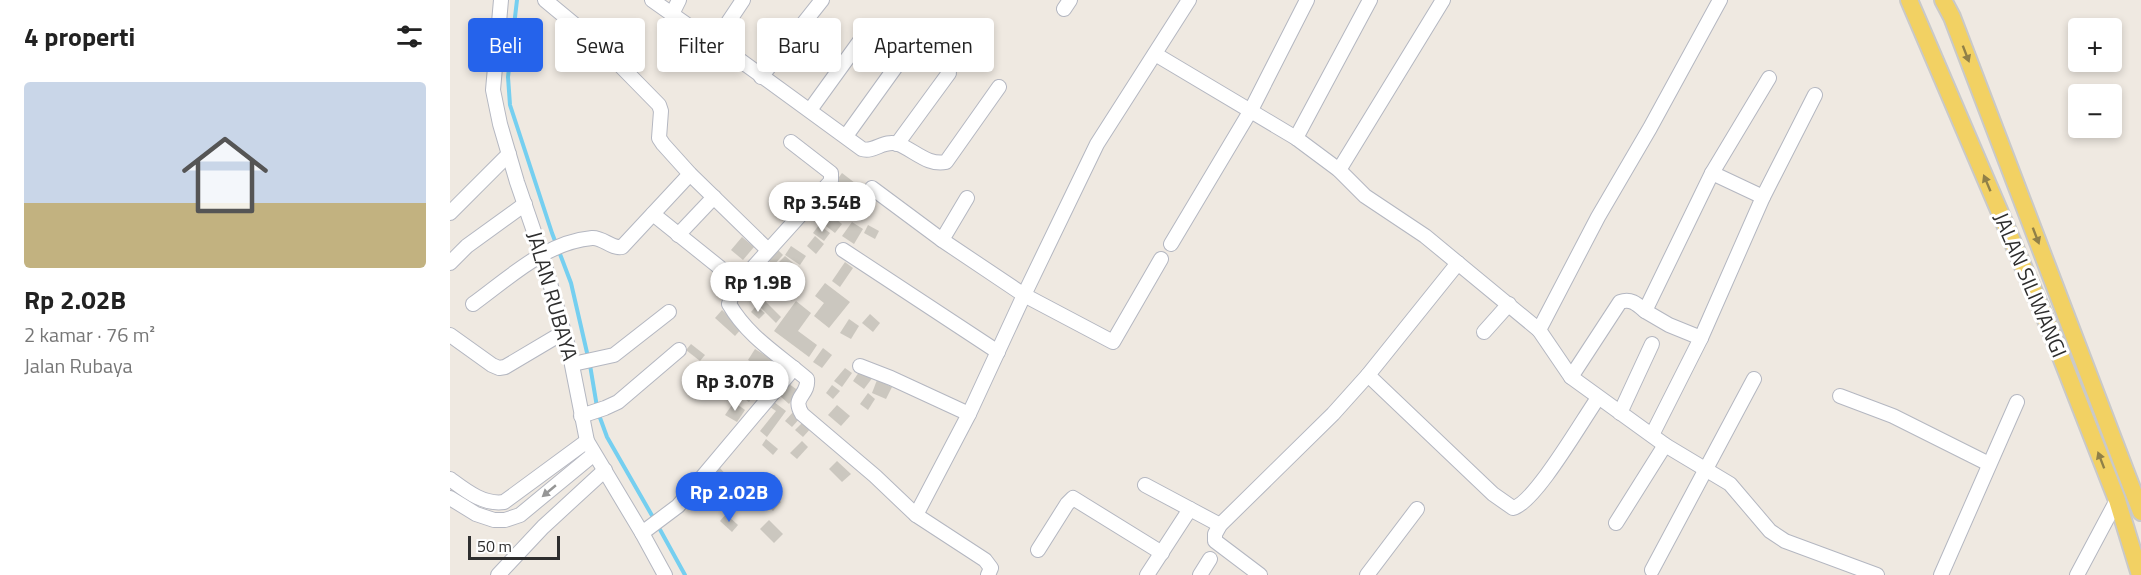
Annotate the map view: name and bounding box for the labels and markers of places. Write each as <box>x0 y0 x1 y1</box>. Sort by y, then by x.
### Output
pin: Rp 3.54B <box>760 182 884 233</box>
pin: Rp 1.9B <box>703 262 813 313</box>
pin: Rp 3.07B <box>673 361 797 412</box>
pin: Rp 2.02B <box>667 472 791 523</box>

